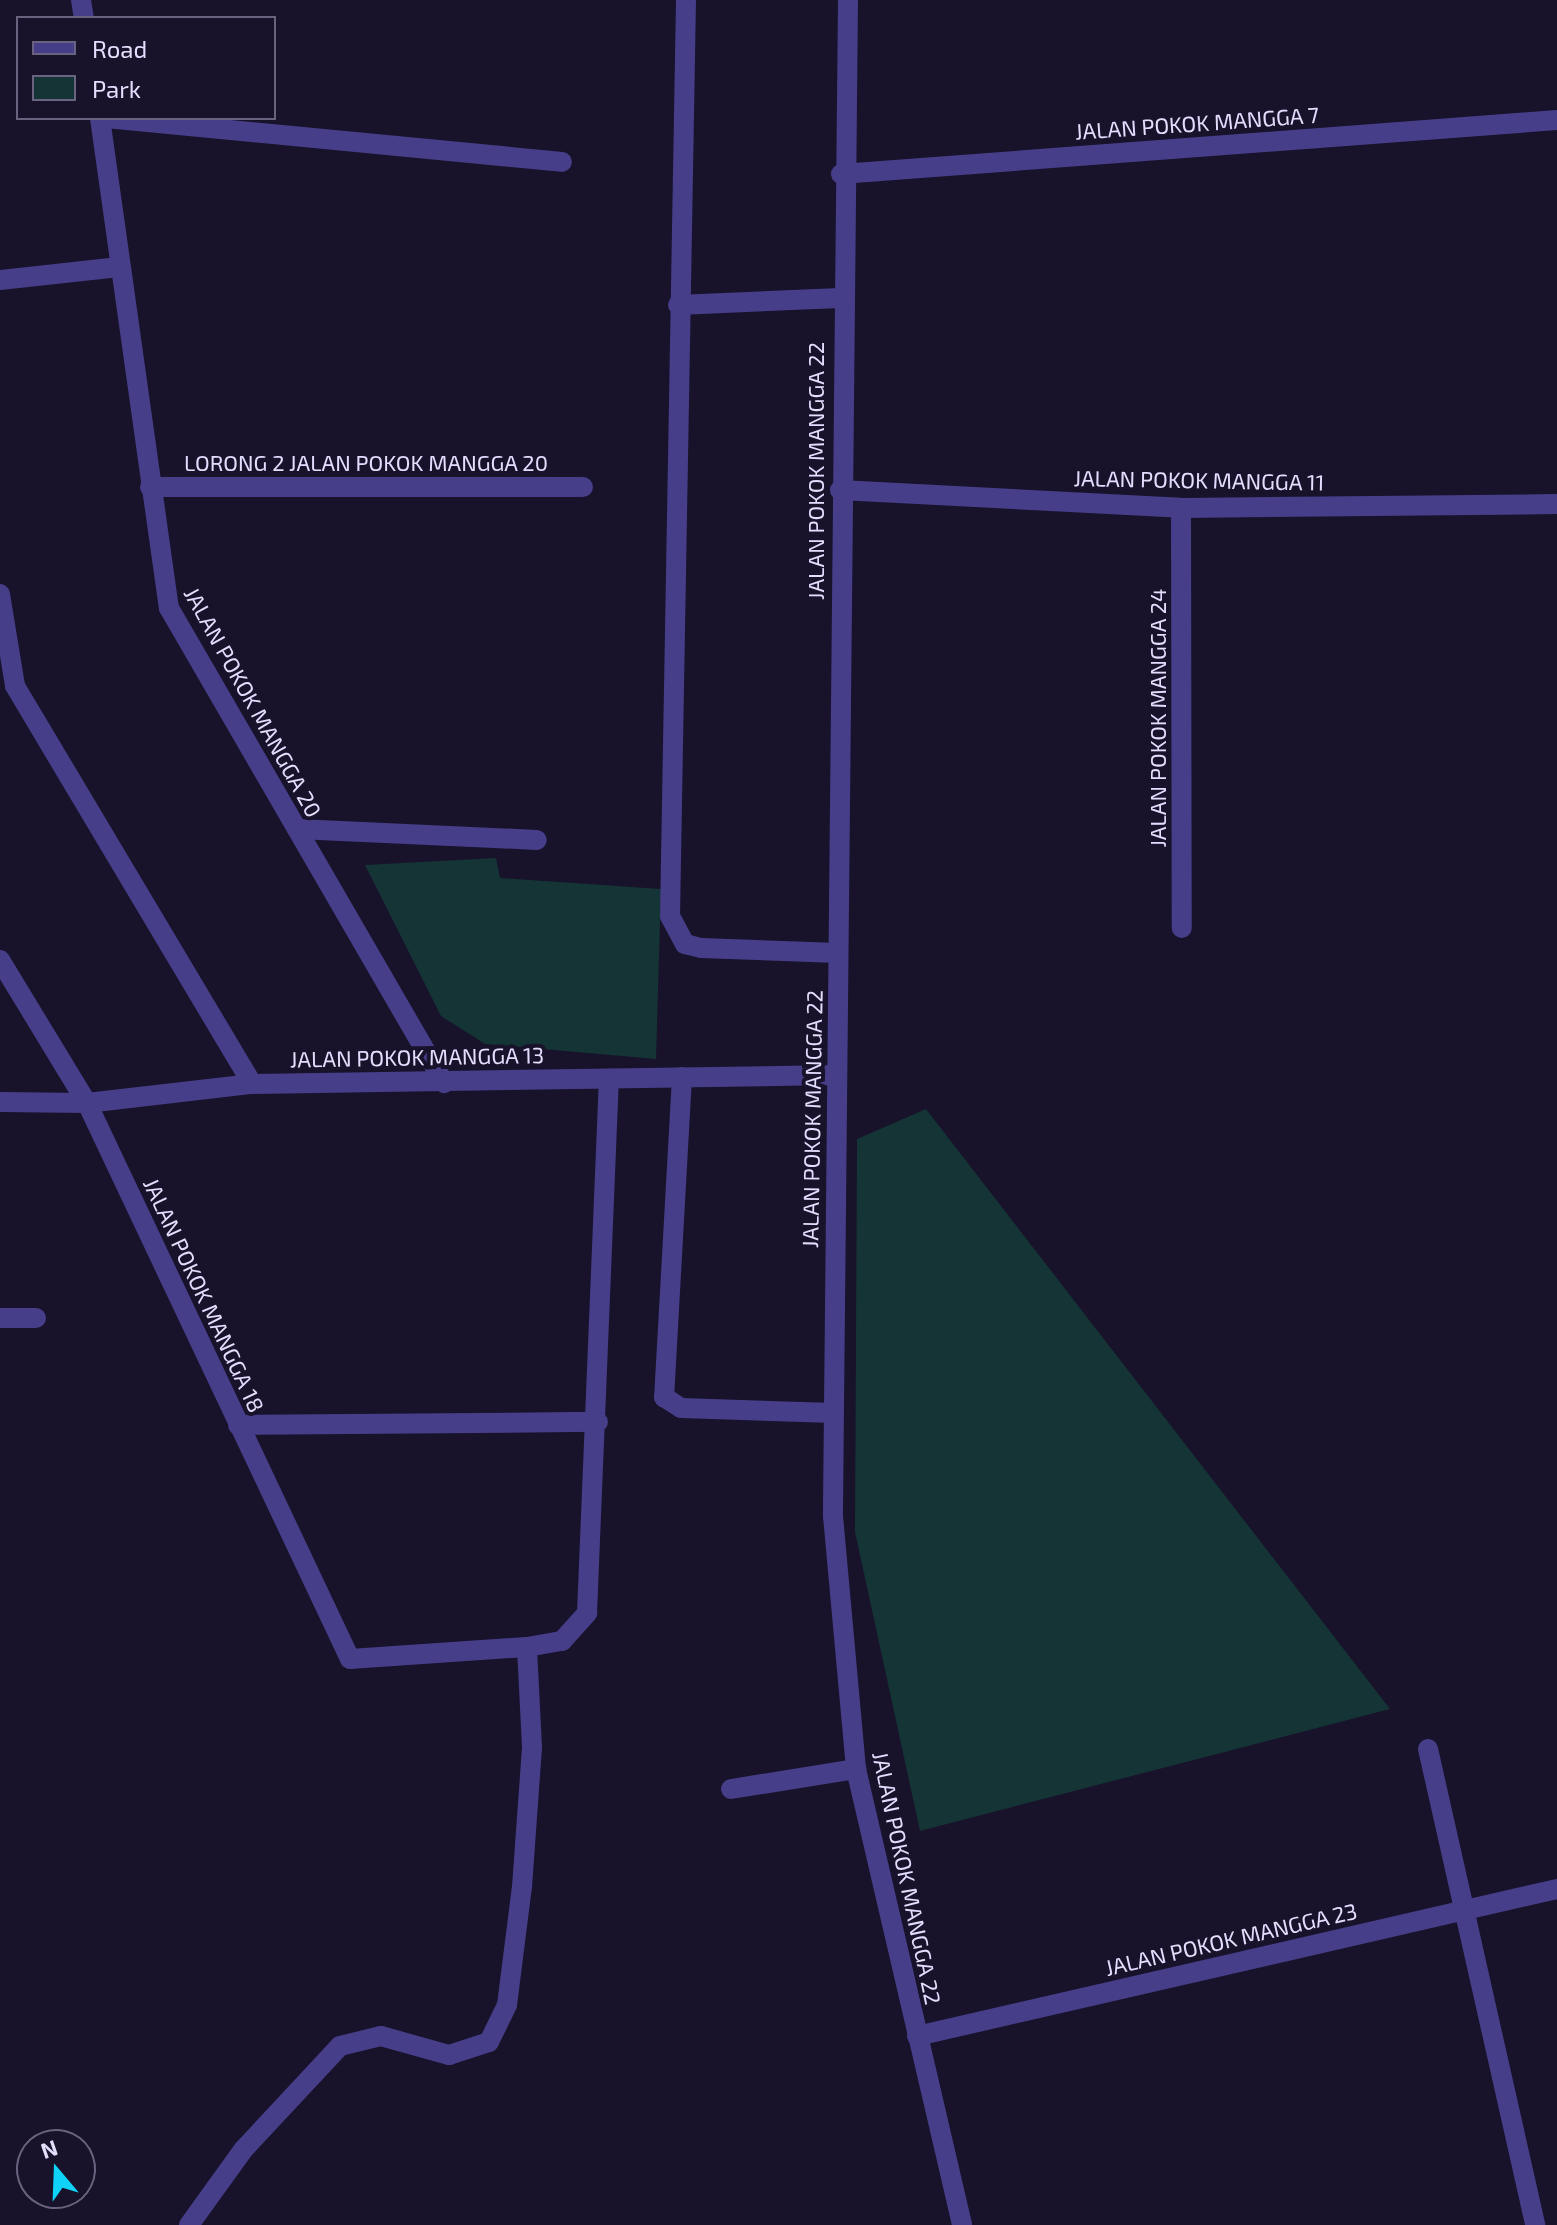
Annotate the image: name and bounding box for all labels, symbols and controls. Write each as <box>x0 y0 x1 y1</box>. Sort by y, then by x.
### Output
legend <box>16 16 276 120</box>
text: Road <box>92 34 147 63</box>
text: Park <box>92 74 141 103</box>
street label: JALAN POKOK MANGGA 7 <box>1074 101 1320 145</box>
street label: JALAN POKOK MANGGA 22 <box>803 342 829 600</box>
street label: LORONG 2 JALAN POKOK MANGGA 20 <box>183 450 549 476</box>
street label: JALAN POKOK MANGGA 11 <box>1073 465 1325 495</box>
street label: JALAN POKOK MANGGA 20 <box>179 582 327 822</box>
street label: JALAN POKOK MANGGA 24 <box>1145 588 1171 848</box>
street label: JALAN POKOK MANGGA 22 <box>797 989 827 1249</box>
street label: JALAN POKOK MANGGA 13 <box>289 1042 545 1072</box>
street label: JALAN POKOK MANGGA 18 <box>138 1173 270 1417</box>
street label: JALAN POKOK MANGGA 22 <box>867 1749 947 2007</box>
street label: JALAN POKOK MANGGA 23 <box>1102 1897 1360 1981</box>
north arrow <box>16 2129 96 2209</box>
text: N <box>37 2133 61 2163</box>

